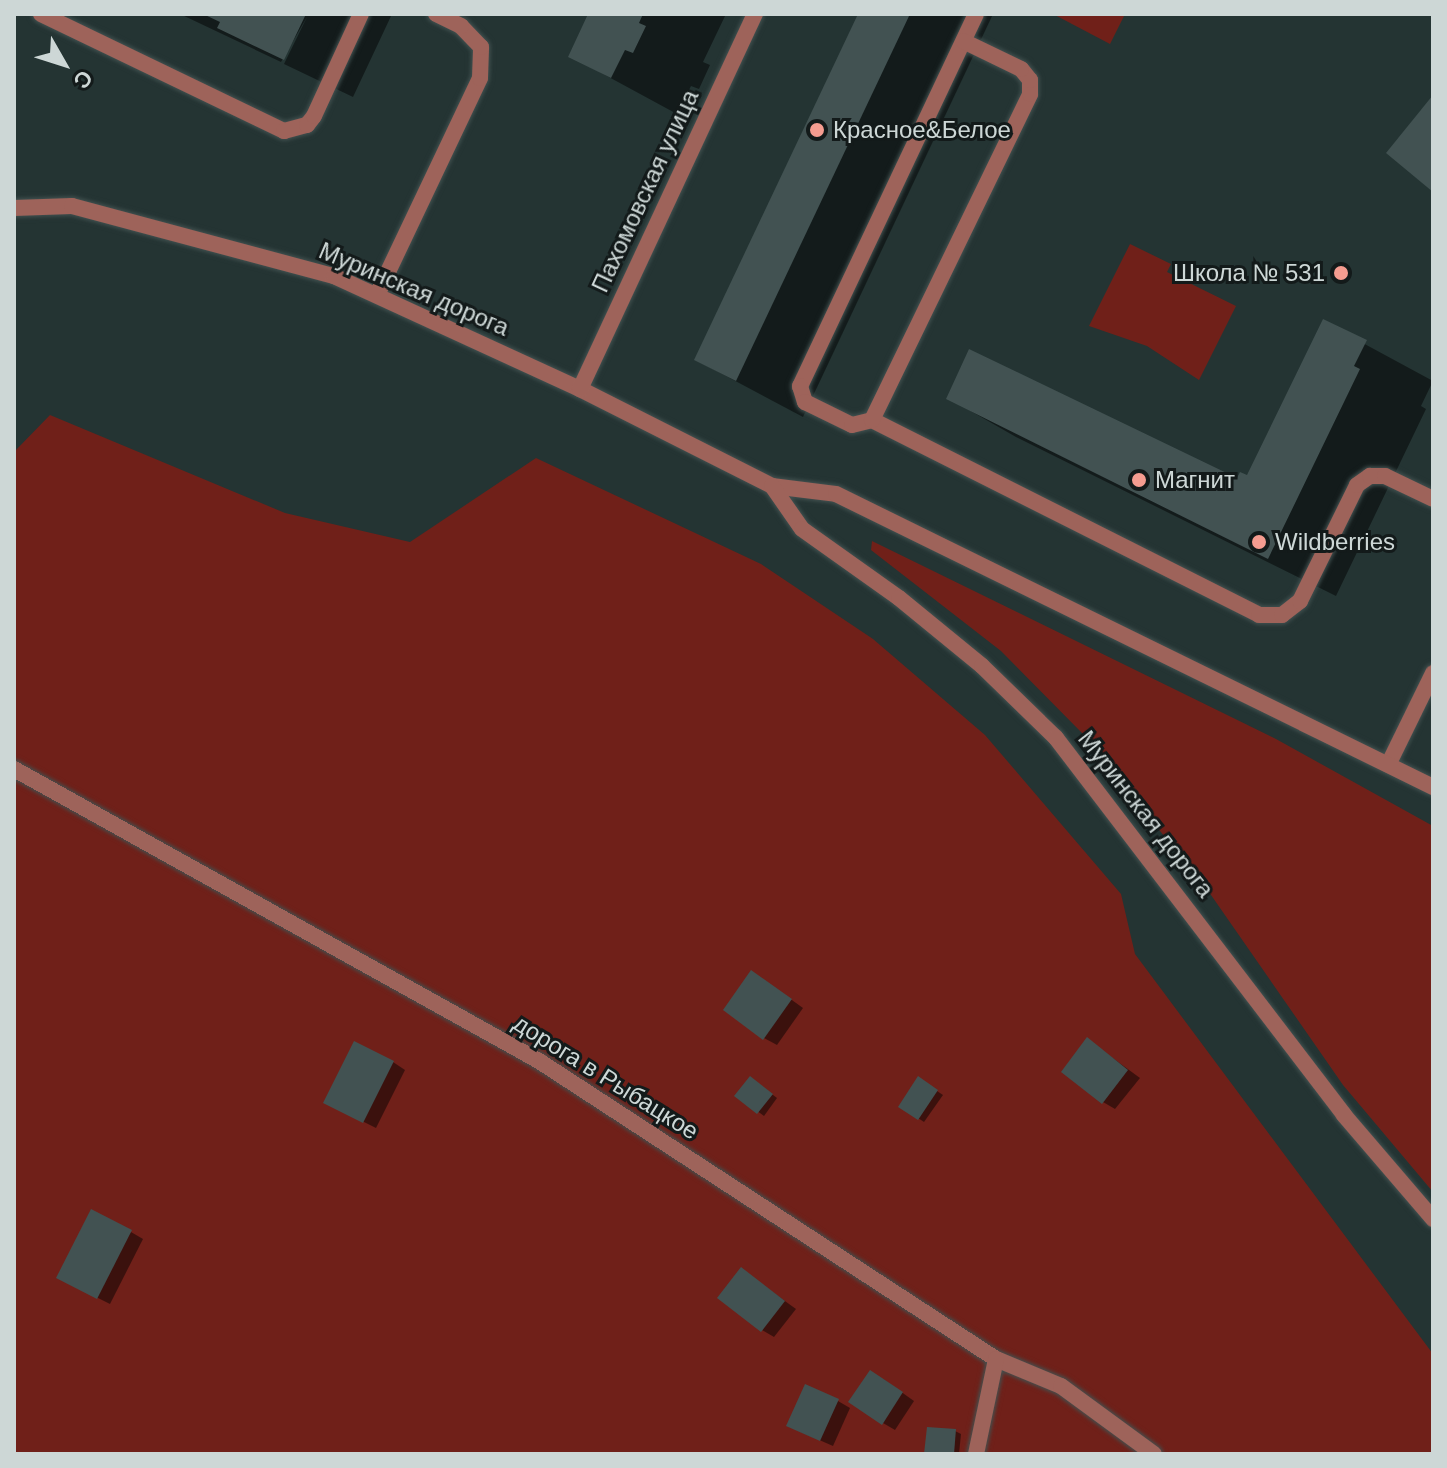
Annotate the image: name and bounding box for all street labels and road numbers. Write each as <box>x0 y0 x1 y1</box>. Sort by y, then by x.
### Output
street label: Пахомовская улица <box>585 85 705 297</box>
street label: Муринская дорога <box>315 236 513 342</box>
street label: Муринская дорога <box>1072 725 1220 903</box>
street label: дорога в Рыбацкое <box>508 1008 704 1146</box>

